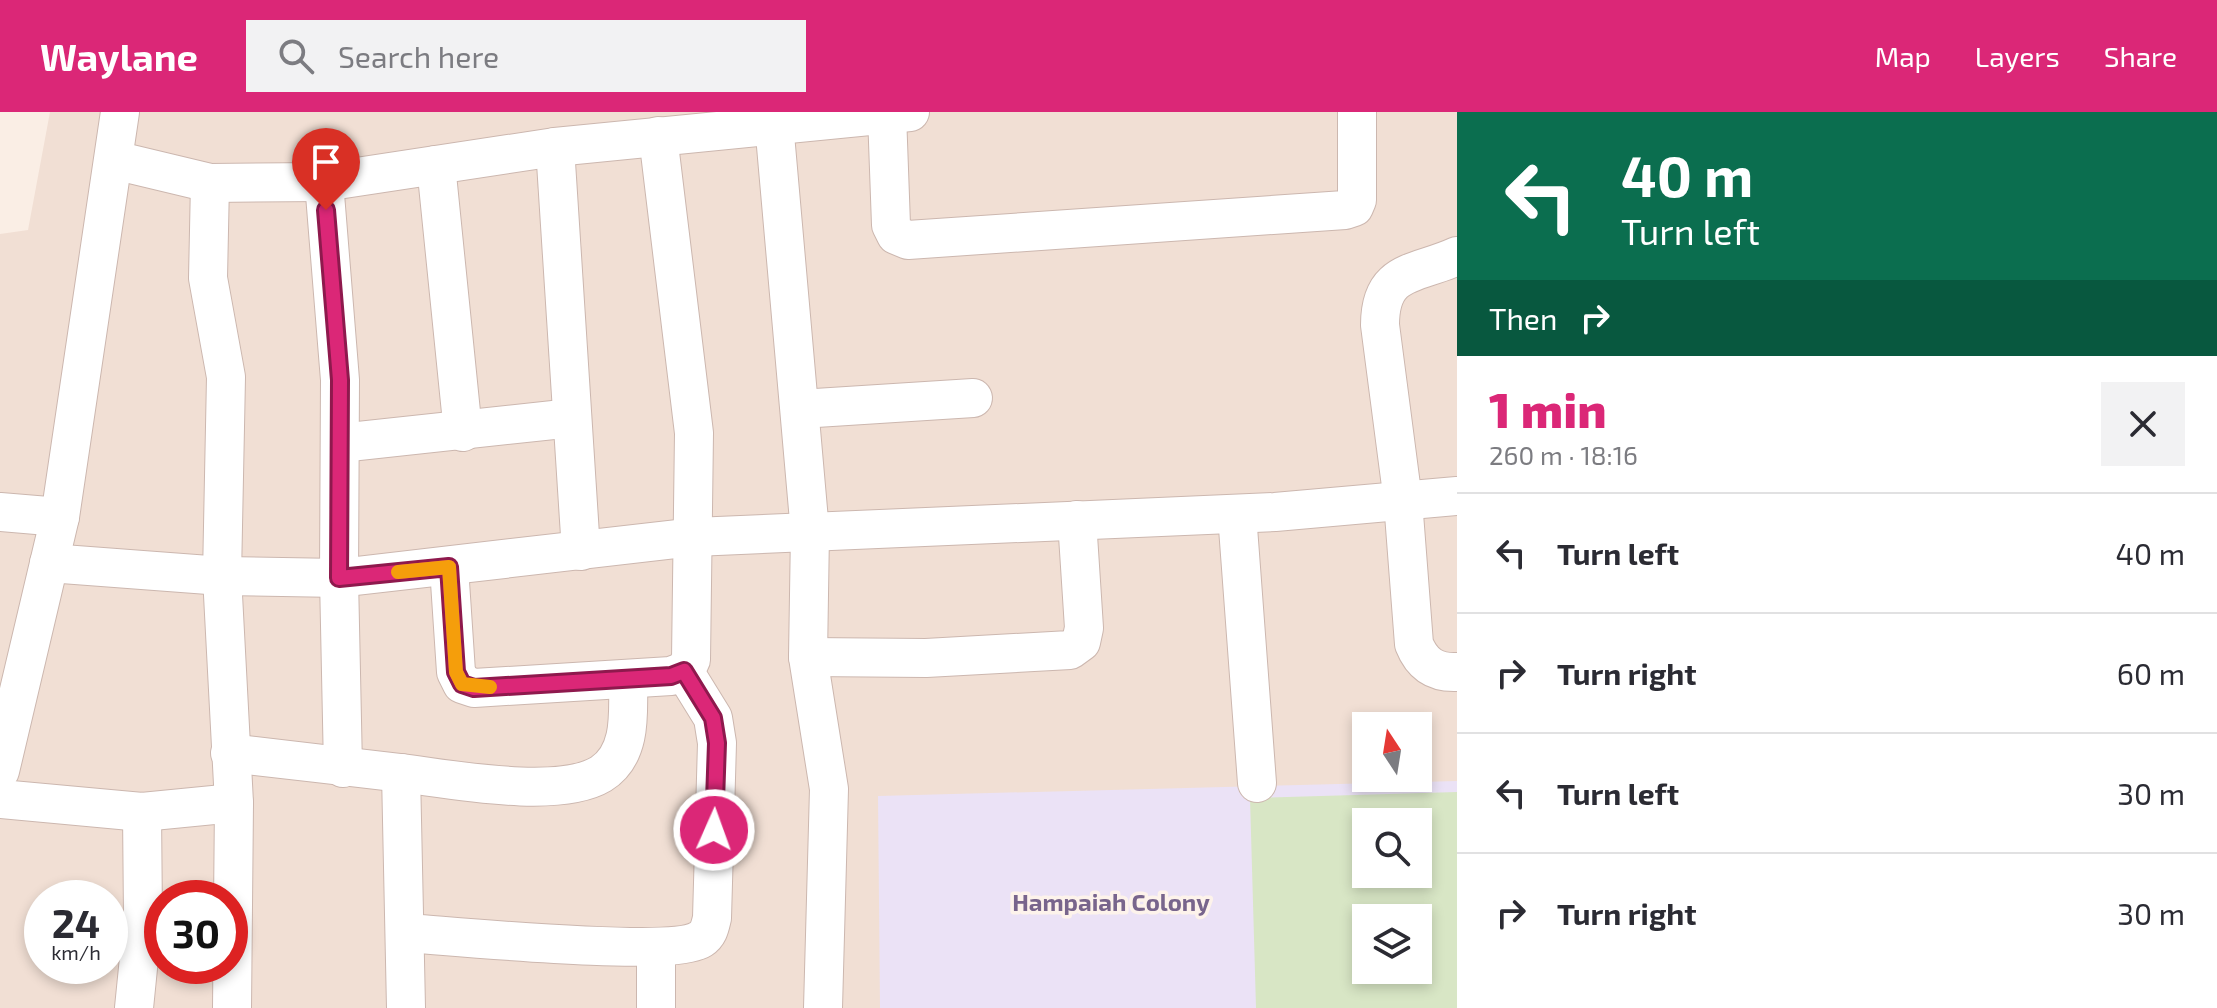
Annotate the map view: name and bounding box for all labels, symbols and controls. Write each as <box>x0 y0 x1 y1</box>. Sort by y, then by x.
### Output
search box <box>246 20 806 92</box>
text: Waylane <box>40 33 198 79</box>
icon: search <box>274 34 318 78</box>
text: Search here <box>338 38 499 74</box>
text: Map <box>1875 39 1931 73</box>
text: Layers <box>1975 39 2060 73</box>
text: Share <box>2104 39 2177 73</box>
pin <box>292 128 360 210</box>
icon: arrive <box>304 140 348 184</box>
text: 40 m <box>1621 141 1753 208</box>
icon: left <box>1489 144 1593 248</box>
text: Turn left <box>1621 209 1760 252</box>
icon: right <box>1573 296 1617 340</box>
text: Then <box>1489 300 1557 336</box>
text: 1 min <box>1489 380 1607 438</box>
button: close <box>2101 382 2185 466</box>
text: 260 m · 18:16 <box>1489 439 1638 470</box>
icon: left <box>1489 531 1533 575</box>
text: Turn left <box>1557 535 1679 571</box>
text: 40 m <box>2115 535 2185 571</box>
icon: right <box>1489 651 1533 695</box>
text: Turn right <box>1557 655 1697 691</box>
text: 60 m <box>2117 655 2185 691</box>
north arrow <box>1352 712 1432 792</box>
map controls <box>1352 712 1432 984</box>
icon: left <box>1489 771 1533 815</box>
text: Turn left <box>1557 775 1679 811</box>
text: 30 m <box>2117 775 2185 811</box>
position arrow <box>672 788 756 872</box>
button: search <box>1352 808 1432 888</box>
speed limit sign: 30 <box>144 880 248 984</box>
district label: Hampaiah Colony <box>1012 887 1210 916</box>
icon: right <box>1489 891 1533 935</box>
text: Turn right <box>1557 895 1697 931</box>
text: 30 m <box>2117 895 2185 931</box>
text: 24 <box>52 898 100 946</box>
button: layers <box>1352 904 1432 984</box>
text: km/h <box>51 940 101 964</box>

